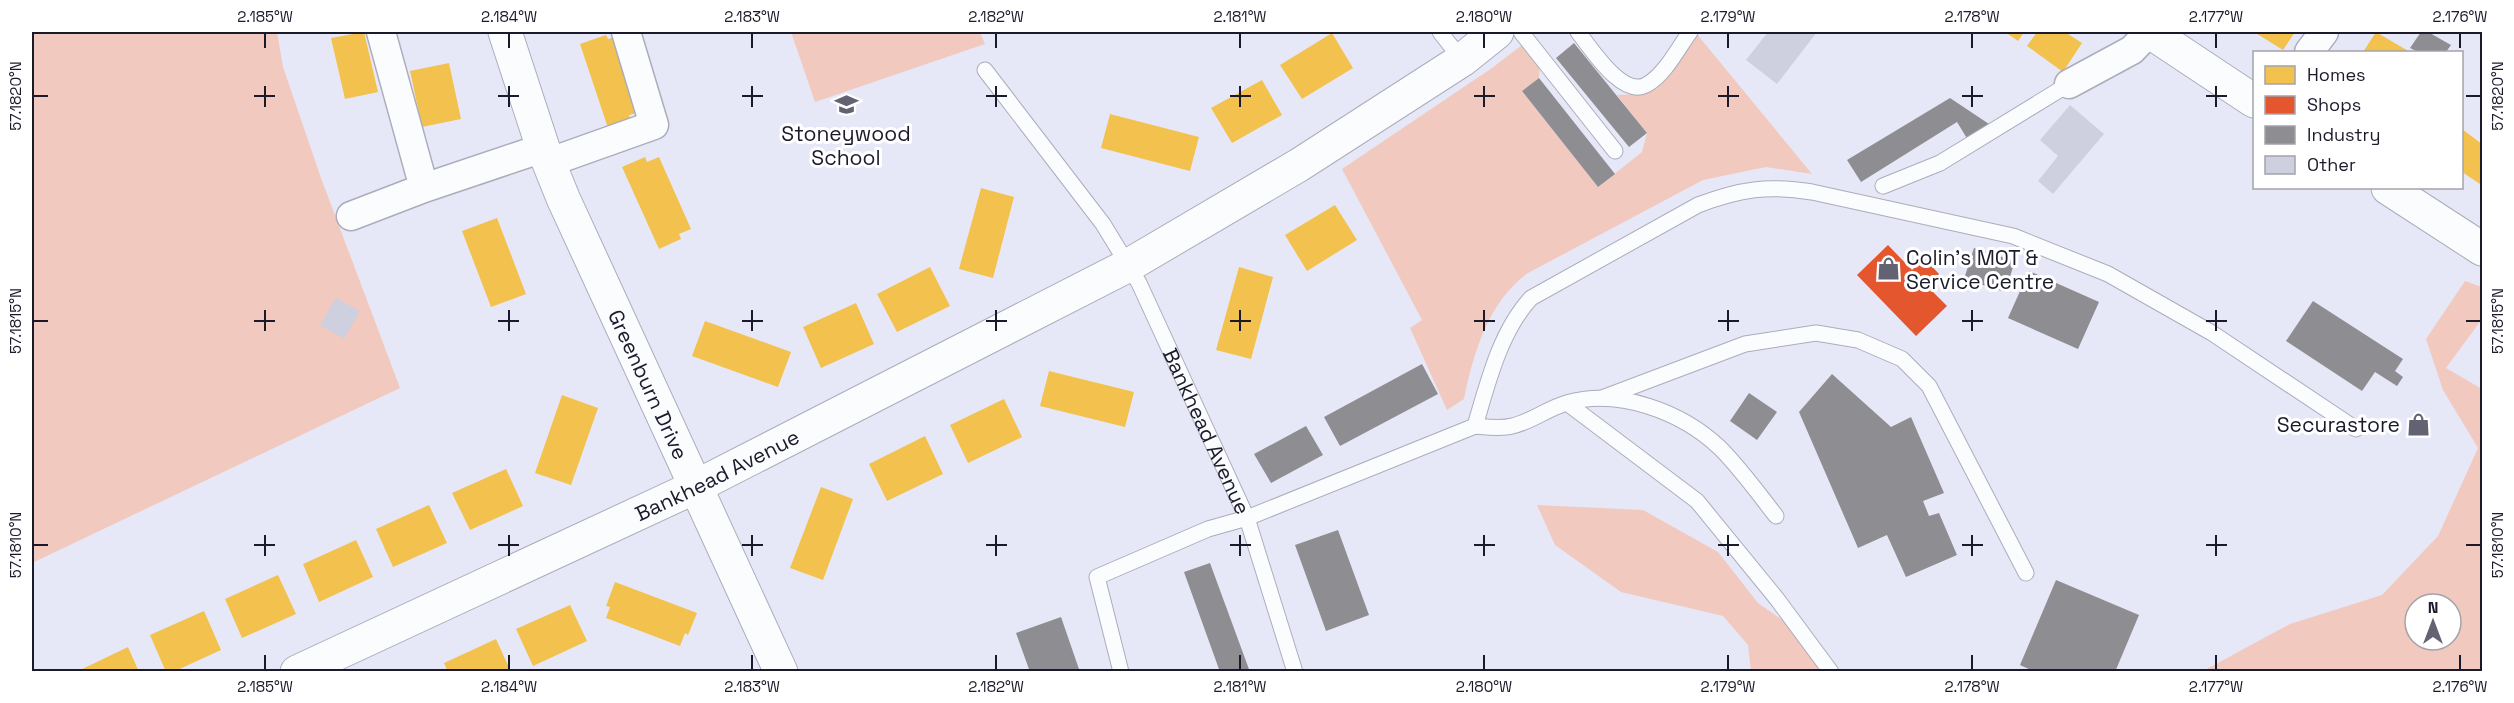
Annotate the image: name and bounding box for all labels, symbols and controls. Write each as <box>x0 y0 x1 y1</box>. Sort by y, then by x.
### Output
text: 2.185°W <box>237 7 293 26</box>
text: 2.184°W <box>481 7 537 26</box>
text: 2.183°W <box>724 7 780 26</box>
text: 2.182°W <box>968 7 1024 26</box>
text: 2.181°W <box>1214 7 1266 26</box>
text: 2.180°W <box>1456 7 1512 26</box>
text: 2.179°W <box>1701 7 1755 26</box>
text: 2.178°W <box>1944 7 2000 26</box>
text: 2.177°W <box>2189 7 2243 26</box>
text: 2.176°W <box>2433 7 2487 26</box>
legend <box>2253 51 2463 189</box>
text: 57.1820°N <box>6 61 25 131</box>
text: 57.1820°N <box>2488 61 2507 131</box>
text: Homes <box>2307 63 2366 86</box>
school or university icon: Stoneywood School <box>833 92 859 118</box>
text: Shops <box>2307 93 2361 116</box>
place label: Stoneywood School <box>781 120 911 171</box>
text: Industry <box>2307 123 2380 146</box>
text: Other <box>2307 153 2356 176</box>
place label: Colin's MOT & Service Centre <box>1906 244 2054 295</box>
shop icon: Colin's MOT & Service Centre <box>1875 256 1901 282</box>
text: 57.1815°N <box>6 288 25 354</box>
text: 57.1815°N <box>2488 288 2507 354</box>
street label: Greenburn Drive <box>603 305 695 464</box>
street label: Bankhead Avenue <box>1157 344 1257 518</box>
place label: Securastore <box>2277 411 2400 438</box>
shop icon: Securastore <box>2405 411 2431 437</box>
street label: Bankhead Avenue <box>630 423 804 527</box>
text: 57.1810°N <box>6 512 25 578</box>
text: 57.1810°N <box>2488 512 2507 578</box>
north arrow <box>2403 592 2463 652</box>
text: N <box>2428 597 2438 618</box>
text: 2.185°W <box>237 677 293 696</box>
text: 2.184°W <box>481 677 537 696</box>
text: 2.183°W <box>724 677 780 696</box>
text: 2.182°W <box>968 677 1024 696</box>
text: 2.181°W <box>1214 677 1266 696</box>
text: 2.180°W <box>1456 677 1512 696</box>
text: 2.179°W <box>1701 677 1755 696</box>
text: 2.178°W <box>1944 677 2000 696</box>
text: 2.177°W <box>2189 677 2243 696</box>
text: 2.176°W <box>2433 677 2487 696</box>

